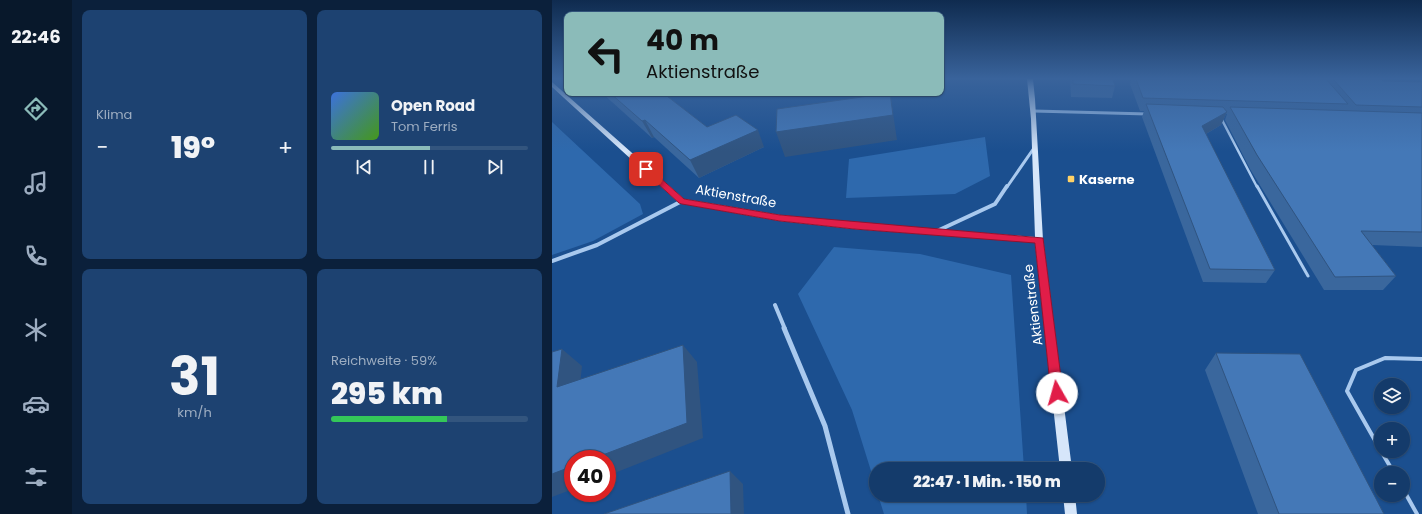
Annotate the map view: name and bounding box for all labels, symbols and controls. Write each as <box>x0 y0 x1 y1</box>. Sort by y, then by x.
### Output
text: 40 m <box>646 21 719 60</box>
text: 22:46 <box>11 24 61 49</box>
icon: left <box>580 28 632 80</box>
text: Aktienstraße <box>646 59 759 84</box>
icon: directions <box>22 95 50 123</box>
text: Open Road <box>391 95 475 116</box>
text: Klima <box>96 105 132 124</box>
text: Tom Ferris <box>391 117 458 136</box>
text: 19° <box>171 126 215 169</box>
text: − <box>96 132 108 163</box>
text: + <box>278 132 293 163</box>
pin <box>629 152 663 186</box>
icon: previous <box>353 156 375 178</box>
icon: pause <box>418 156 440 178</box>
icon: next <box>484 156 506 178</box>
icon: arrive <box>635 158 657 180</box>
icon: music <box>22 169 50 197</box>
place label: Kaserne <box>1079 170 1134 189</box>
marker: Kaserne <box>1066 174 1076 184</box>
street label: Aktienstraße <box>694 180 778 212</box>
icon: phone <box>22 242 50 270</box>
street label: Aktienstraße <box>1019 263 1047 347</box>
icon: climate <box>22 316 50 344</box>
text: 31 <box>169 340 220 413</box>
text: Reichweite · 59% <box>331 351 437 370</box>
text: 295 km <box>331 372 443 415</box>
position arrow <box>1036 372 1078 414</box>
map controls <box>1374 378 1410 502</box>
button: layers <box>1374 378 1410 414</box>
icon: car <box>22 390 50 418</box>
text: km/h <box>177 403 212 422</box>
button: + <box>1374 422 1410 458</box>
speed limit sign: 40 <box>564 450 616 502</box>
icon: filters <box>22 463 50 491</box>
button: − <box>1374 466 1410 502</box>
text: 22:47 · 1 Min. · 150 m <box>913 471 1061 492</box>

